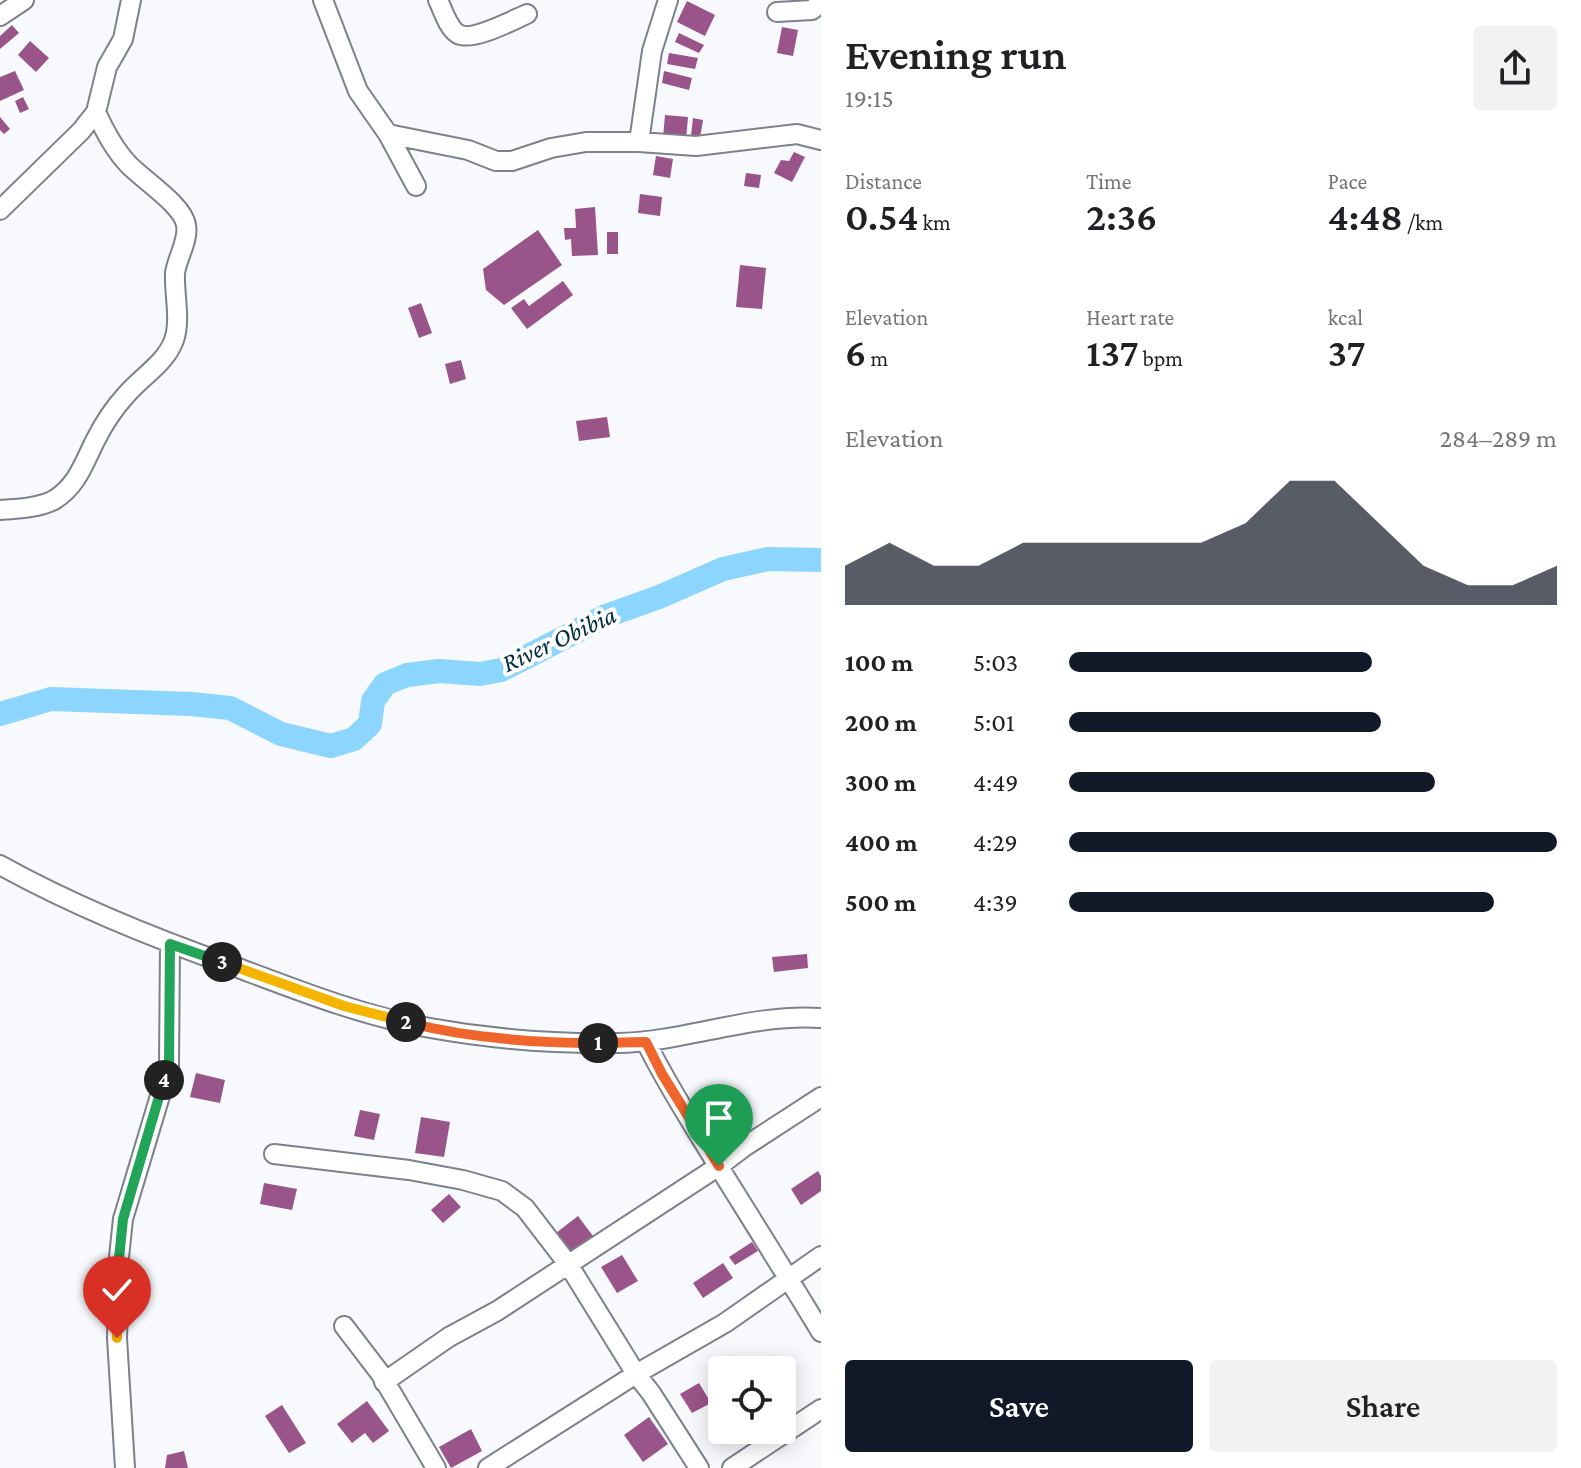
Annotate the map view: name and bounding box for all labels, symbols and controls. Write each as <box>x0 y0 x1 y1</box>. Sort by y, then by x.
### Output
button: share <box>1473 26 1557 110</box>
text: Evening run <box>845 30 1067 78</box>
text: 19:15 <box>845 84 894 113</box>
text: Distance <box>845 169 922 194</box>
text: Time <box>1086 169 1131 194</box>
text: Pace <box>1328 169 1367 194</box>
text: 0.54 <box>845 194 918 239</box>
text: 2:36 <box>1086 194 1157 239</box>
text: 4:48 <box>1328 194 1403 239</box>
text: km <box>918 210 951 235</box>
text: /km <box>1403 210 1443 235</box>
text: Elevation <box>845 305 928 330</box>
text: Heart rate <box>1086 305 1174 330</box>
text: kcal <box>1328 305 1363 330</box>
text: 6 <box>845 330 866 375</box>
text: 137 <box>1086 330 1138 375</box>
text: 37 <box>1328 330 1365 375</box>
text: m <box>866 346 888 371</box>
text: bpm <box>1138 346 1183 371</box>
text: Elevation <box>845 424 943 453</box>
text: 284–289 m <box>1440 424 1557 453</box>
water label: River Obibia <box>497 600 621 678</box>
text: 100 m <box>845 648 913 677</box>
text: 5:03 <box>973 648 1018 677</box>
text: 200 m <box>845 708 917 737</box>
text: 5:01 <box>973 708 1015 737</box>
text: 300 m <box>845 768 916 797</box>
text: 4:49 <box>973 768 1018 797</box>
text: 400 m <box>845 828 918 857</box>
text: 4:29 <box>973 828 1018 857</box>
text: 500 m <box>845 888 916 917</box>
text: 4:39 <box>973 888 1018 917</box>
pin: 3 <box>202 942 242 982</box>
text: 3 <box>217 949 227 974</box>
pin: 2 <box>386 1002 426 1042</box>
text: 2 <box>400 1009 412 1034</box>
pin: 1 <box>578 1023 618 1063</box>
text: 1 <box>594 1030 602 1055</box>
pin: 4 <box>144 1060 184 1100</box>
text: 4 <box>158 1067 170 1092</box>
pin <box>685 1084 753 1166</box>
icon: arrive <box>697 1096 741 1140</box>
pin <box>83 1256 151 1338</box>
icon: check <box>95 1268 139 1312</box>
map controls <box>708 1356 796 1444</box>
button: locate <box>708 1356 796 1444</box>
button: Save <box>845 1360 1193 1452</box>
button: Share <box>1209 1360 1557 1452</box>

